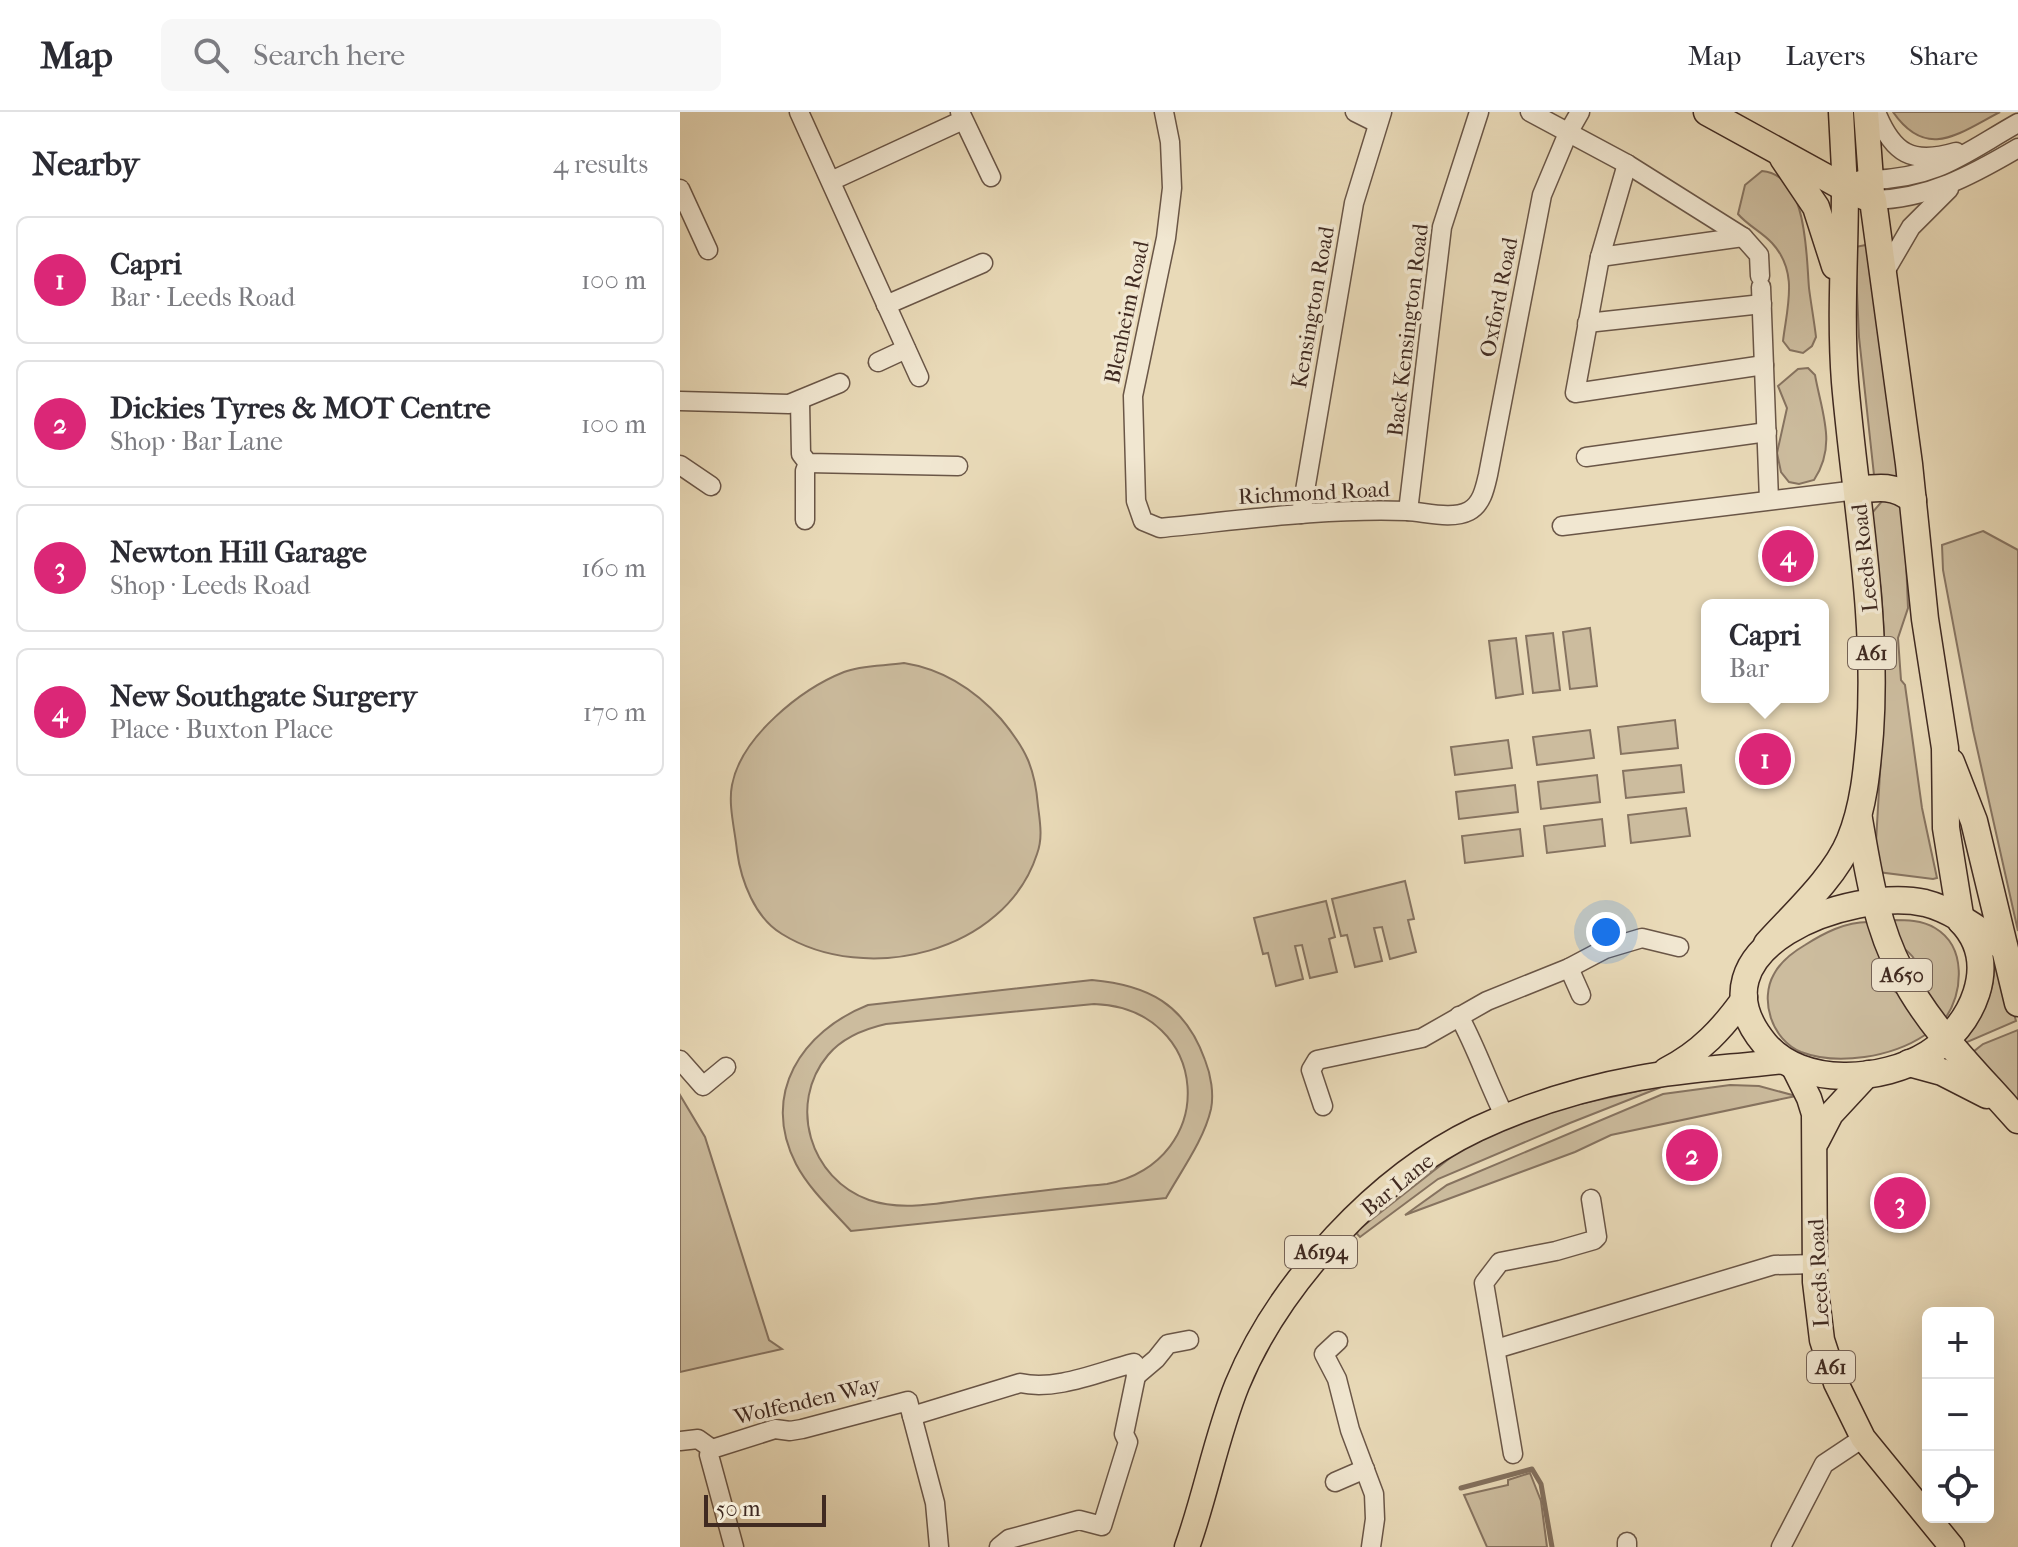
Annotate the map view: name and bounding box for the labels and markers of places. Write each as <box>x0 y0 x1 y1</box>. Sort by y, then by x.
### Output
pin: 4 <box>1762 526 1814 586</box>
pin: 1 <box>1739 729 1791 789</box>
pin: 2 <box>1666 1125 1718 1185</box>
pin: 3 <box>1874 1173 1926 1233</box>

